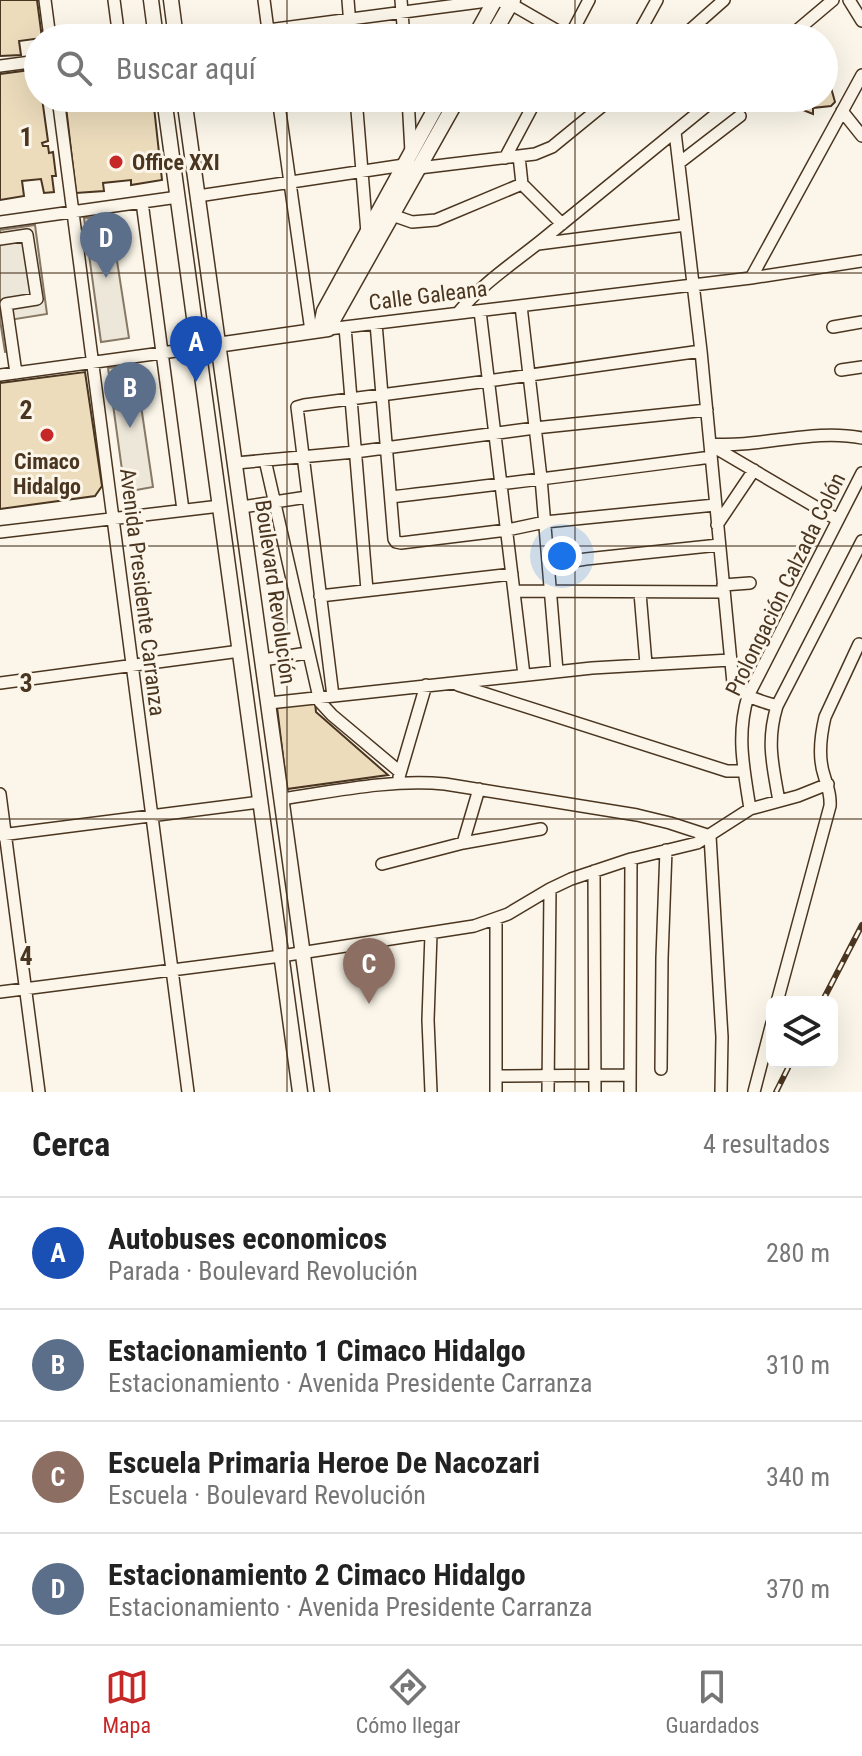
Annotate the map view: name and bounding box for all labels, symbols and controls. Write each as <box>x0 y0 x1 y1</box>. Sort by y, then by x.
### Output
search box <box>24 24 838 112</box>
icon: search <box>52 46 96 90</box>
text: Buscar aquí <box>116 51 256 86</box>
text: 1 <box>19 122 33 152</box>
place label: Office XXI <box>132 150 220 175</box>
marker: Office XXI <box>107 153 125 171</box>
pin: D <box>80 212 132 278</box>
street label: Calle Galeana <box>367 276 489 315</box>
pin: A <box>170 316 222 382</box>
pin: B <box>104 362 156 428</box>
text: 2 <box>19 395 33 425</box>
marker: Cimaco Hidalgo <box>38 426 56 444</box>
place label: Cimaco Hidalgo <box>13 449 81 499</box>
street label: Avenida Presidente Carranza <box>115 467 170 717</box>
street label: Prolongación Calzada Colón <box>721 469 850 700</box>
street label: Boulevard Revolución <box>250 498 301 686</box>
your location <box>542 536 582 576</box>
text: 3 <box>19 668 33 698</box>
pin: C <box>343 938 395 1004</box>
text: 4 <box>19 941 33 971</box>
map controls <box>766 996 838 1068</box>
button: layers <box>766 996 838 1068</box>
text: Cerca <box>32 1124 110 1164</box>
text: 4 resultados <box>703 1129 830 1159</box>
text: Autobuses economicos <box>108 1221 387 1256</box>
text: A <box>50 1238 66 1268</box>
text: 280 m <box>766 1238 830 1268</box>
text: Parada · Boulevard Revolución <box>108 1256 418 1286</box>
text: Estacionamiento 1 Cimaco Hidalgo <box>108 1333 526 1368</box>
text: B <box>51 1350 65 1380</box>
text: 310 m <box>766 1350 830 1380</box>
text: Estacionamiento · Avenida Presidente Carranza <box>108 1368 593 1398</box>
text: Escuela Primaria Heroe De Nacozari <box>108 1445 540 1480</box>
text: C <box>51 1462 65 1492</box>
text: 340 m <box>766 1462 830 1492</box>
text: Escuela · Boulevard Revolución <box>108 1480 426 1510</box>
text: Estacionamiento 2 Cimaco Hidalgo <box>108 1557 526 1592</box>
text: D <box>51 1574 65 1604</box>
text: 370 m <box>766 1574 830 1604</box>
text: Estacionamiento · Avenida Presidente Carranza <box>108 1592 593 1622</box>
tab: Mapa <box>102 1665 151 1738</box>
tab: Cómo llegar <box>356 1665 461 1738</box>
tab: Guardados <box>665 1665 760 1738</box>

